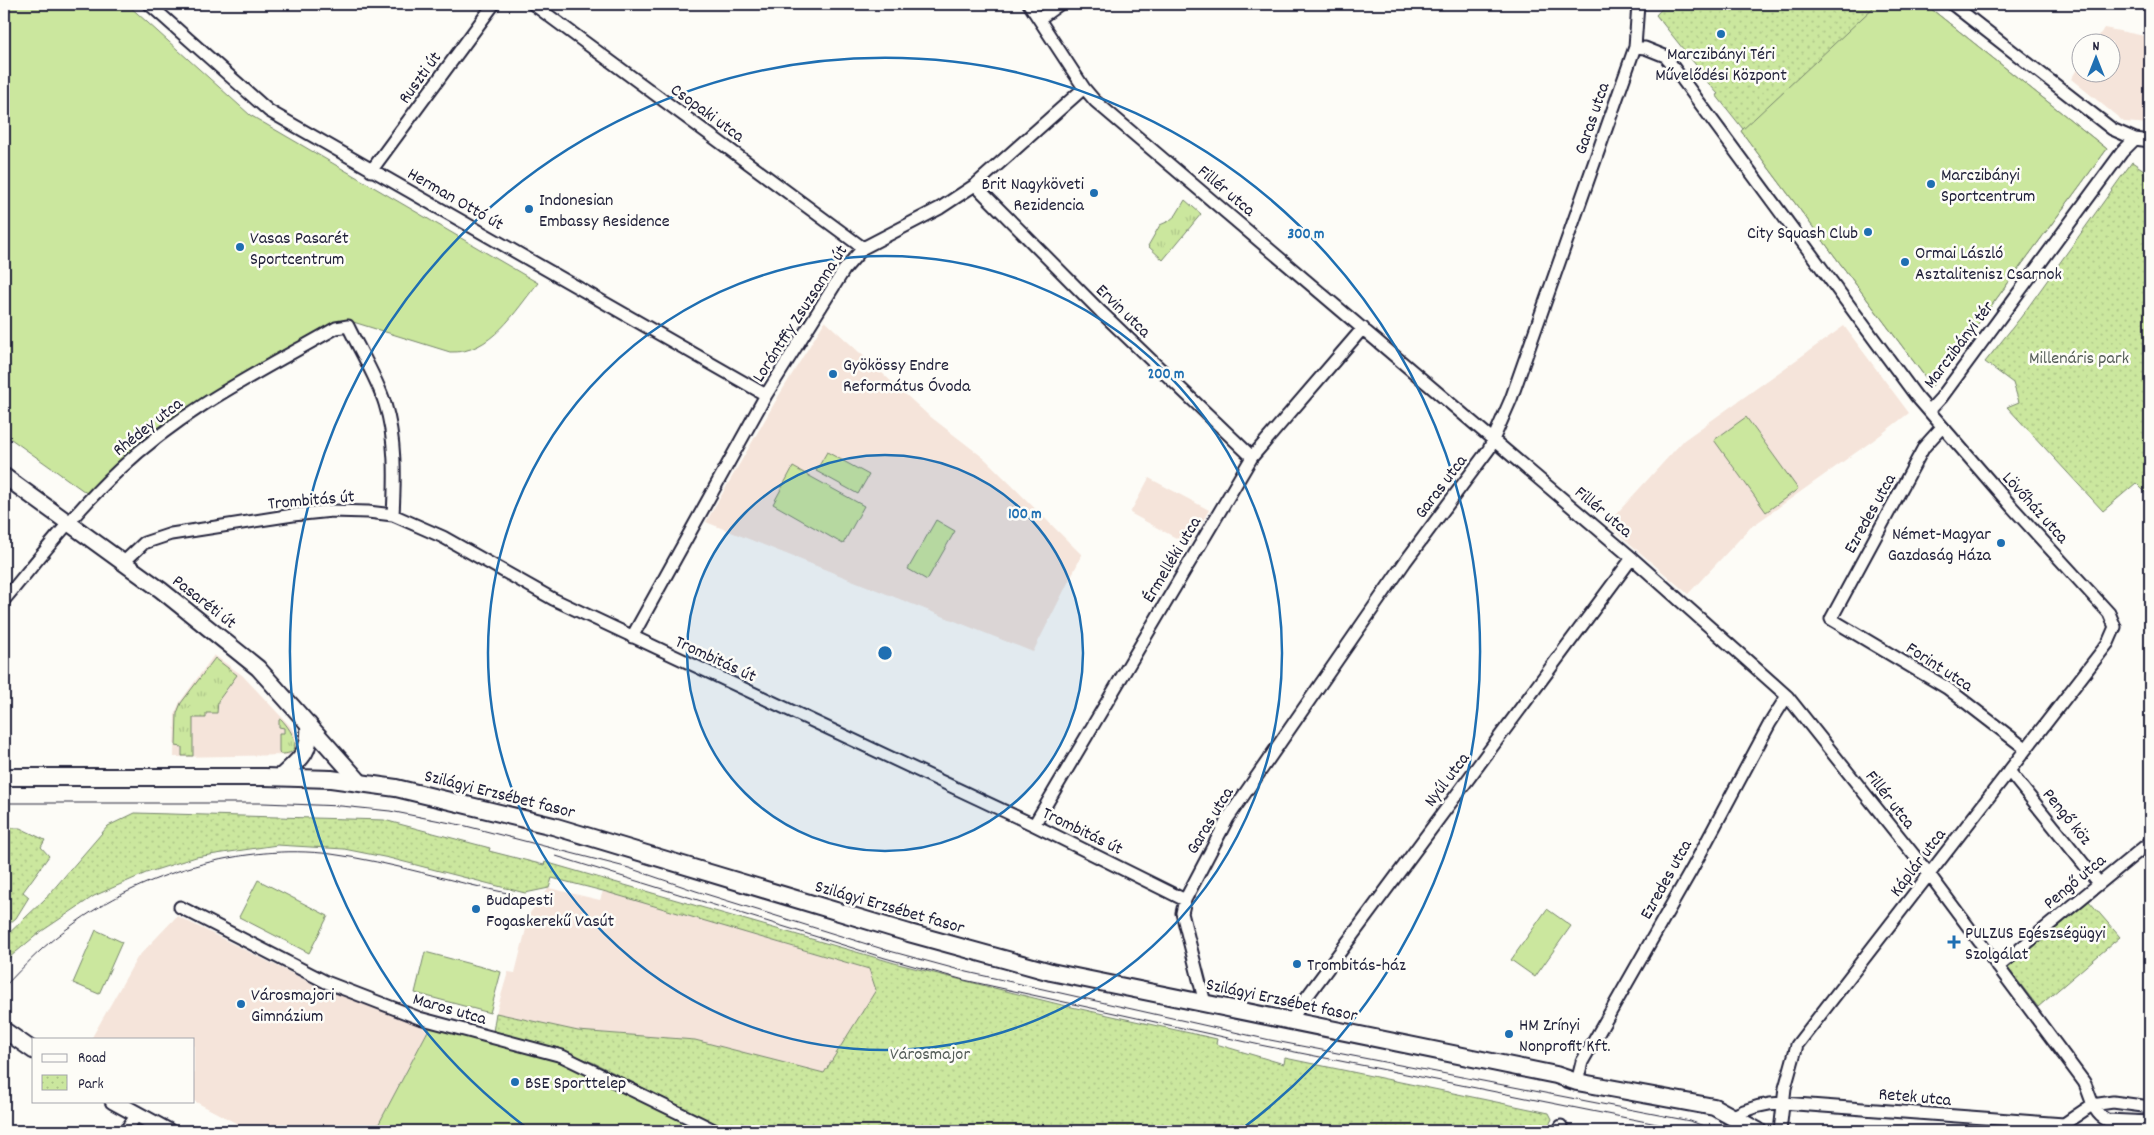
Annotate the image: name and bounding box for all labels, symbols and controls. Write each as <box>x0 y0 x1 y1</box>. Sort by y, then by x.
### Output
marker: Marczibányi Téri Művelődési Központ <box>1715 28 1727 40</box>
north arrow <box>2072 32 2122 82</box>
text: N <box>2093 37 2100 57</box>
place label: Marczibányi Téri Művelődési Központ <box>1655 43 1787 89</box>
street label: Ruszti út <box>393 47 449 110</box>
street label: Csopaki utca <box>664 79 749 150</box>
street label: Garas utca <box>1569 79 1617 158</box>
street label: Fillér utca <box>1191 160 1260 224</box>
street label: Herman Ottó út <box>402 163 508 238</box>
place label: Marczibányi Sportcentrum <box>1941 164 2035 210</box>
place label: Brit Nagyköveti Rezidencia <box>981 173 1085 219</box>
marker: Marczibányi Sportcentrum <box>1925 178 1937 190</box>
marker: Brit Nagyköveti Rezidencia <box>1088 187 1100 199</box>
place label: Indonesian Embassy Residence <box>539 189 670 235</box>
marker: Indonesian Embassy Residence <box>523 203 535 215</box>
place label: City Squash Club <box>1747 222 1858 247</box>
text: 300 m <box>1288 224 1324 246</box>
marker: City Squash Club <box>1862 226 1874 238</box>
place label: Vasas Pasarét Sportcentrum <box>250 227 349 273</box>
street label: Lorántffy Zsuzsanna út <box>747 240 855 388</box>
marker: Vasas Pasarét Sportcentrum <box>234 241 246 253</box>
place label: Ormai László Asztalitenisz Csarnok <box>1915 242 2062 288</box>
marker: Ormai László Asztalitenisz Csarnok <box>1899 256 1911 268</box>
street label: Ervin utca <box>1089 279 1156 345</box>
street label: Marczibányi tér <box>1919 296 2001 395</box>
park label: Millenáris park <box>2029 347 2129 372</box>
place label: Gyökössy Endre Református Óvoda <box>843 354 971 400</box>
text: 200 m <box>1148 364 1184 386</box>
marker: Gyökössy Endre Református Óvoda <box>827 368 839 380</box>
street label: Rhédey utca <box>108 392 189 463</box>
street label: Garas utca <box>1410 450 1475 525</box>
street label: Lövőház utca <box>1995 467 2074 551</box>
street label: Ezredes utca <box>1839 469 1904 559</box>
street label: Fillér utca <box>1568 481 1637 545</box>
street label: Trombitás út <box>267 485 356 518</box>
text: 100 m <box>1008 504 1042 526</box>
street label: Érmelléki utca <box>1138 512 1209 608</box>
place label: Német-Magyar Gazdaság Háza <box>1888 523 1992 569</box>
marker: Német-Magyar Gazdaság Háza <box>1995 537 2007 549</box>
street label: Pasaréti út <box>166 570 241 636</box>
street label: Trombitás út <box>670 631 760 690</box>
street label: Forint utca <box>1900 637 1977 699</box>
centre of rings <box>876 644 894 662</box>
street label: Nyúl utca <box>1419 748 1477 813</box>
street label: Szilágyi Erzsébet fasor <box>421 765 578 826</box>
street label: Fillér utca <box>1858 766 1920 836</box>
street label: Garas utca <box>1181 782 1241 860</box>
street label: Pengő köz <box>2035 784 2097 851</box>
street label: Trombitás út <box>1037 802 1127 863</box>
street label: Káplár utca <box>1885 824 1953 903</box>
street label: Ezredes utca <box>1635 835 1700 925</box>
street label: Pengő utca <box>2039 849 2113 916</box>
street label: Szilágyi Erzsébet fasor <box>812 875 967 942</box>
place label: Budapesti Fogaskerekű Vasút <box>486 889 615 935</box>
marker: Budapesti Fogaskerekű Vasút <box>470 903 482 915</box>
place label: PULZUS Egészségügyi Szolgálat <box>1965 922 2106 968</box>
marker: PULZUS Egészségügyi Szolgálat <box>1947 935 1961 949</box>
place label: Trombitás-ház <box>1307 954 1406 979</box>
marker: Trombitás-ház <box>1291 958 1303 970</box>
street label: Szilágyi Erzsébet fasor <box>1203 973 1360 1030</box>
place label: Városmajori Gimnázium <box>251 984 334 1030</box>
street label: Maros utca <box>410 988 490 1033</box>
marker: Városmajori Gimnázium <box>235 998 247 1010</box>
place label: HM Zrínyi Nonprofit Kft. <box>1519 1014 1611 1060</box>
marker: HM Zrínyi Nonprofit Kft. <box>1503 1028 1515 1040</box>
legend <box>32 1038 195 1102</box>
park label: Városmajor <box>890 1043 970 1068</box>
text: Road <box>78 1048 106 1070</box>
place label: BSE Sporttelep <box>525 1072 626 1097</box>
text: Park <box>78 1074 104 1096</box>
marker: BSE Sporttelep <box>509 1076 521 1088</box>
street label: Retek utca <box>1877 1083 1953 1114</box>

